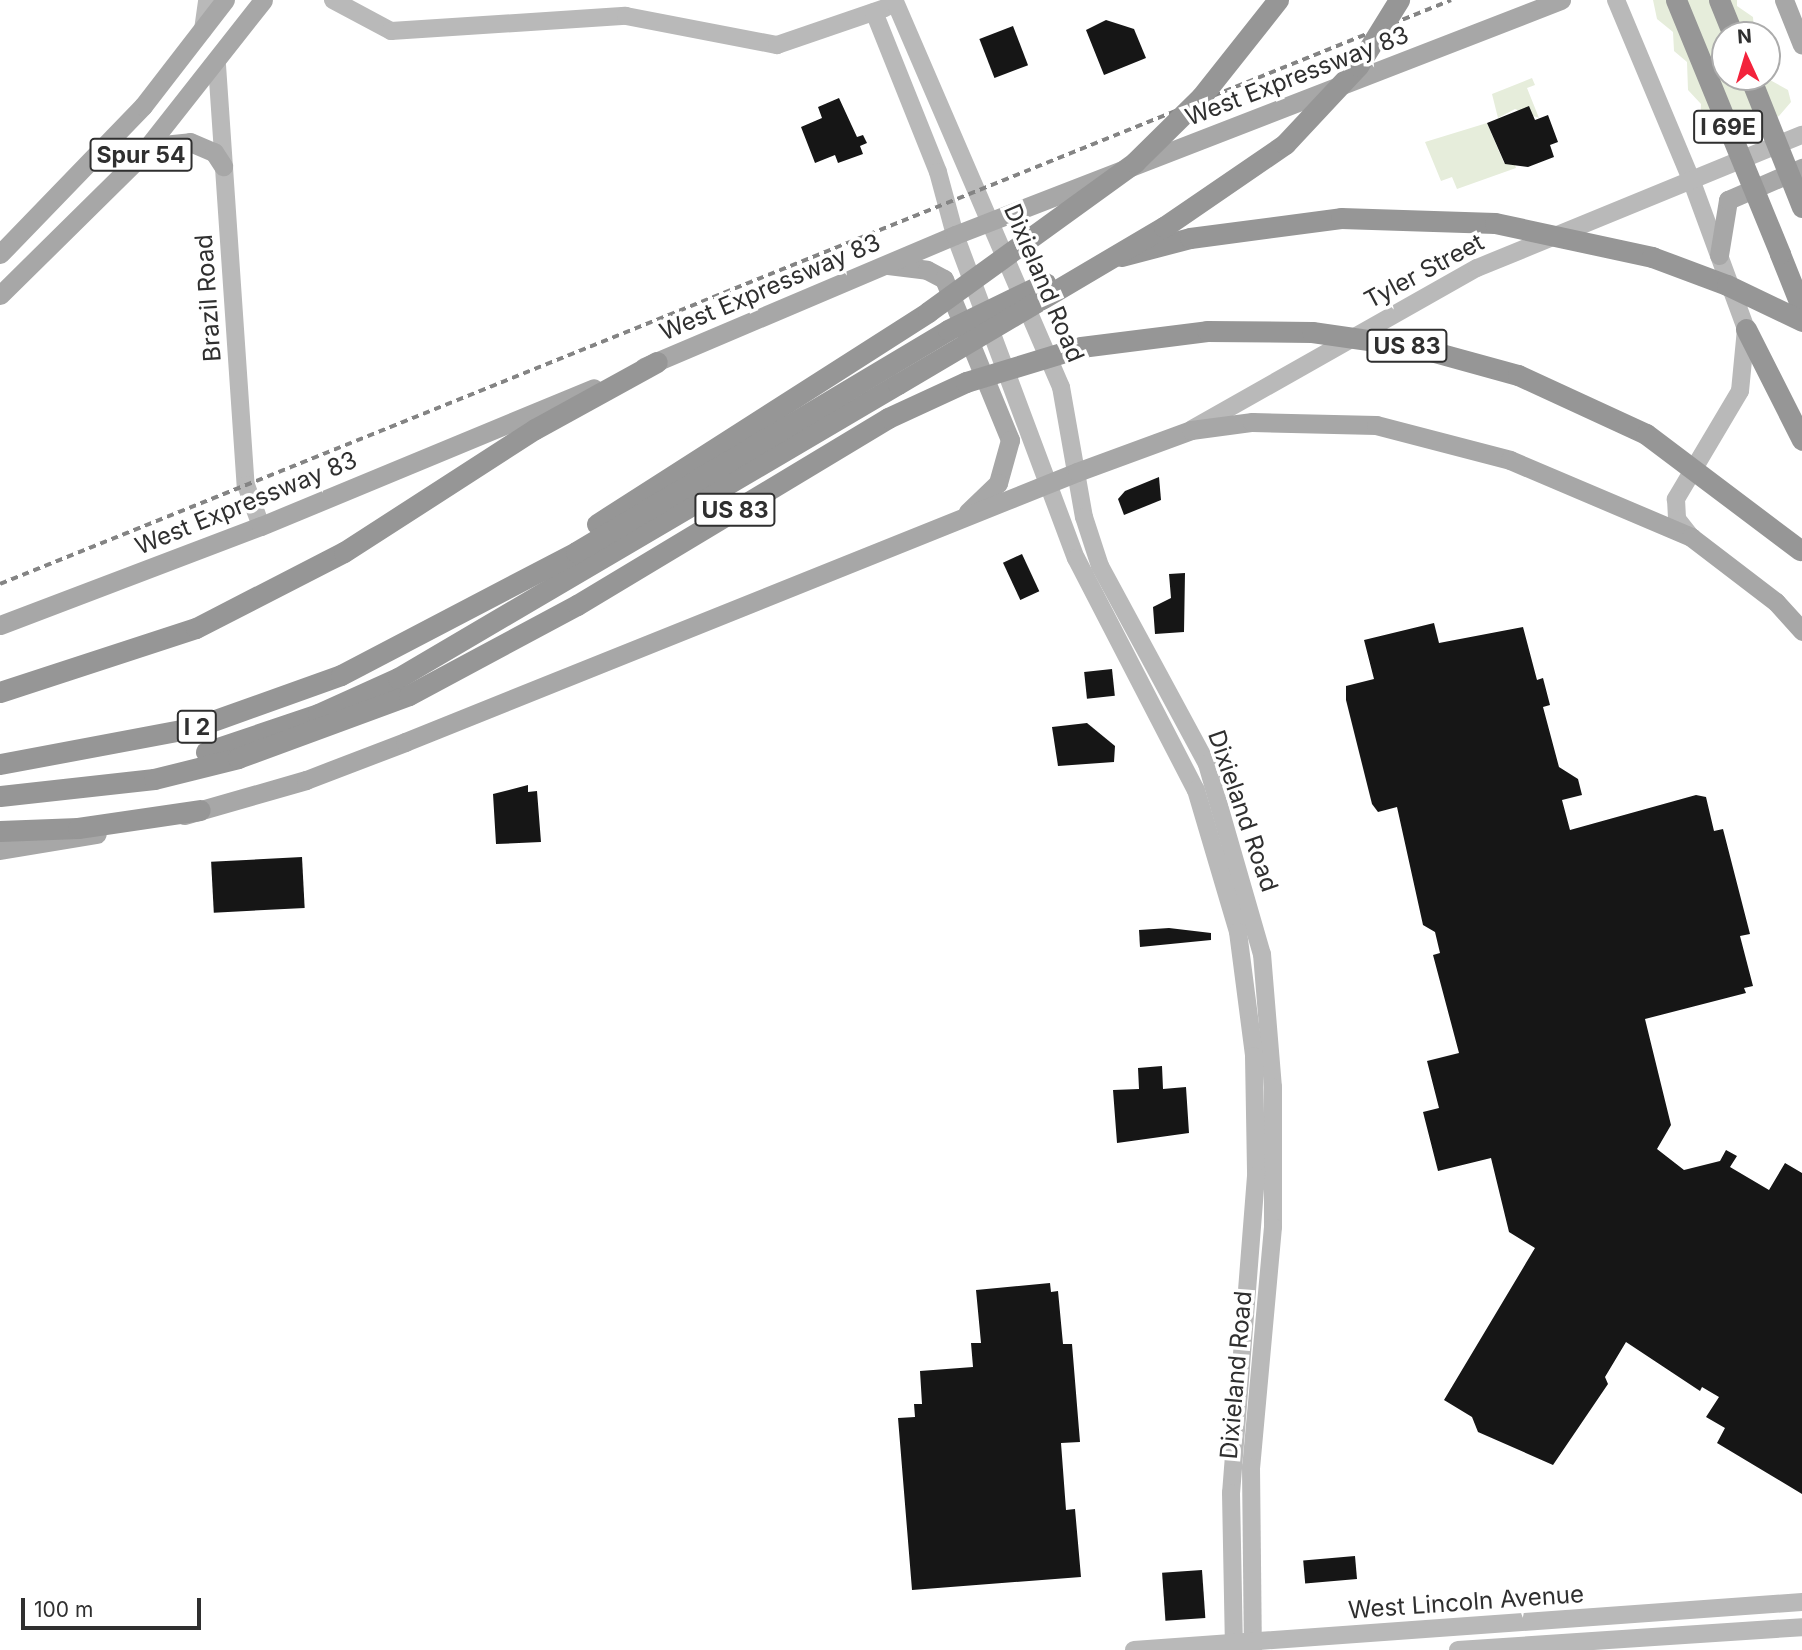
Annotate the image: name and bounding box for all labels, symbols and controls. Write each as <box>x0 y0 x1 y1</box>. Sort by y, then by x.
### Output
street label: West Expressway 83 <box>1181 20 1413 132</box>
north arrow <box>1711 21 1781 91</box>
text: N <box>1737 25 1753 49</box>
road number: I 69E <box>1693 108 1763 146</box>
road number: Spur 54 <box>88 136 194 174</box>
street label: Dixieland Road <box>998 200 1090 366</box>
street label: West Expressway 83 <box>655 228 885 346</box>
street label: Tyler Street <box>1359 228 1489 314</box>
street label: Brazil Road <box>189 233 227 363</box>
road number: US 83 <box>1365 326 1449 366</box>
street label: West Expressway 83 <box>131 445 361 561</box>
road number: US 83 <box>693 490 777 530</box>
road number: I 2 <box>176 708 218 747</box>
street label: Dixieland Road <box>1202 726 1284 896</box>
street label: Dixieland Road <box>1214 1290 1258 1460</box>
street label: West Lincoln Avenue <box>1347 1579 1585 1625</box>
scale bar <box>24 1584 205 1628</box>
text: 100 m <box>34 1597 93 1622</box>

